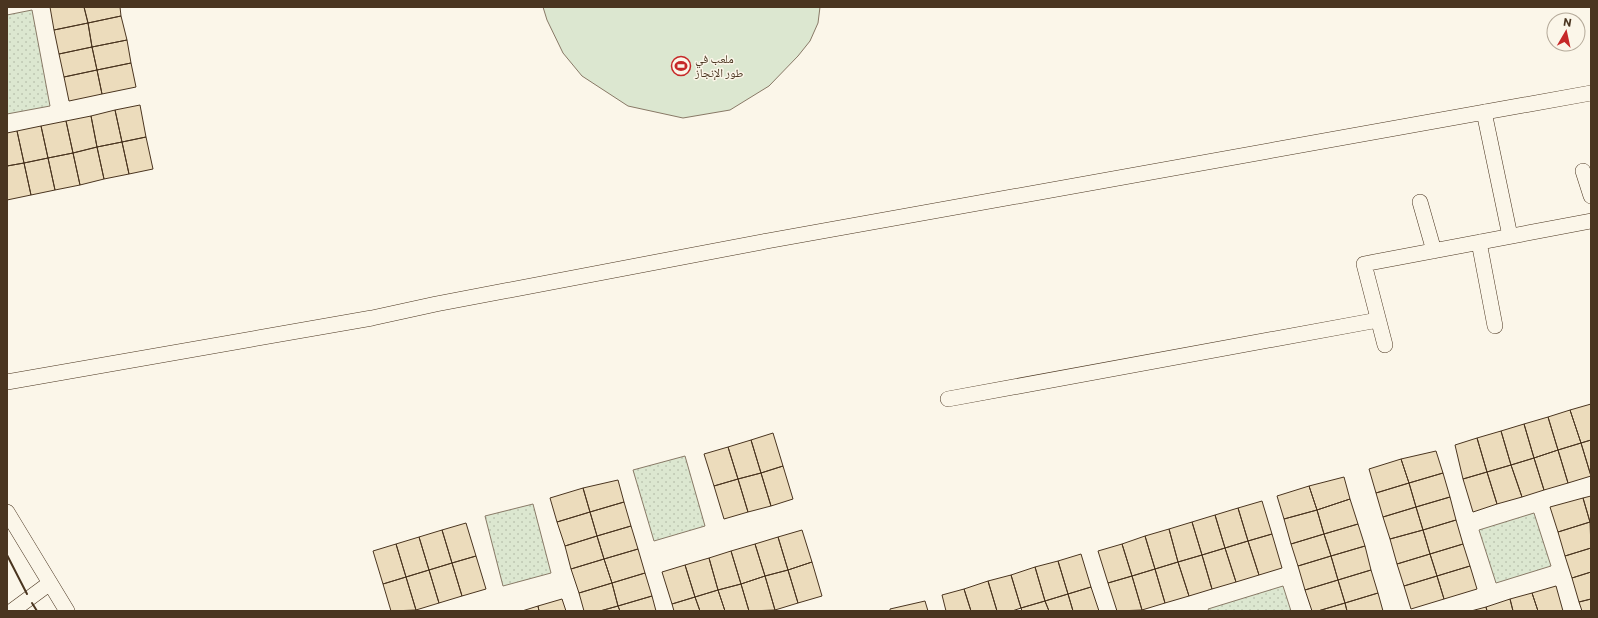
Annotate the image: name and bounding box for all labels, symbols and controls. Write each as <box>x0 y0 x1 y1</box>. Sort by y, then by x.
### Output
north arrow <box>1546 12 1586 52</box>
text: N <box>1563 15 1573 29</box>
place label: ملعب في طور الإنجاز <box>694 51 744 80</box>
sports icon: ملعب في طور الإنجاز <box>670 55 692 77</box>

